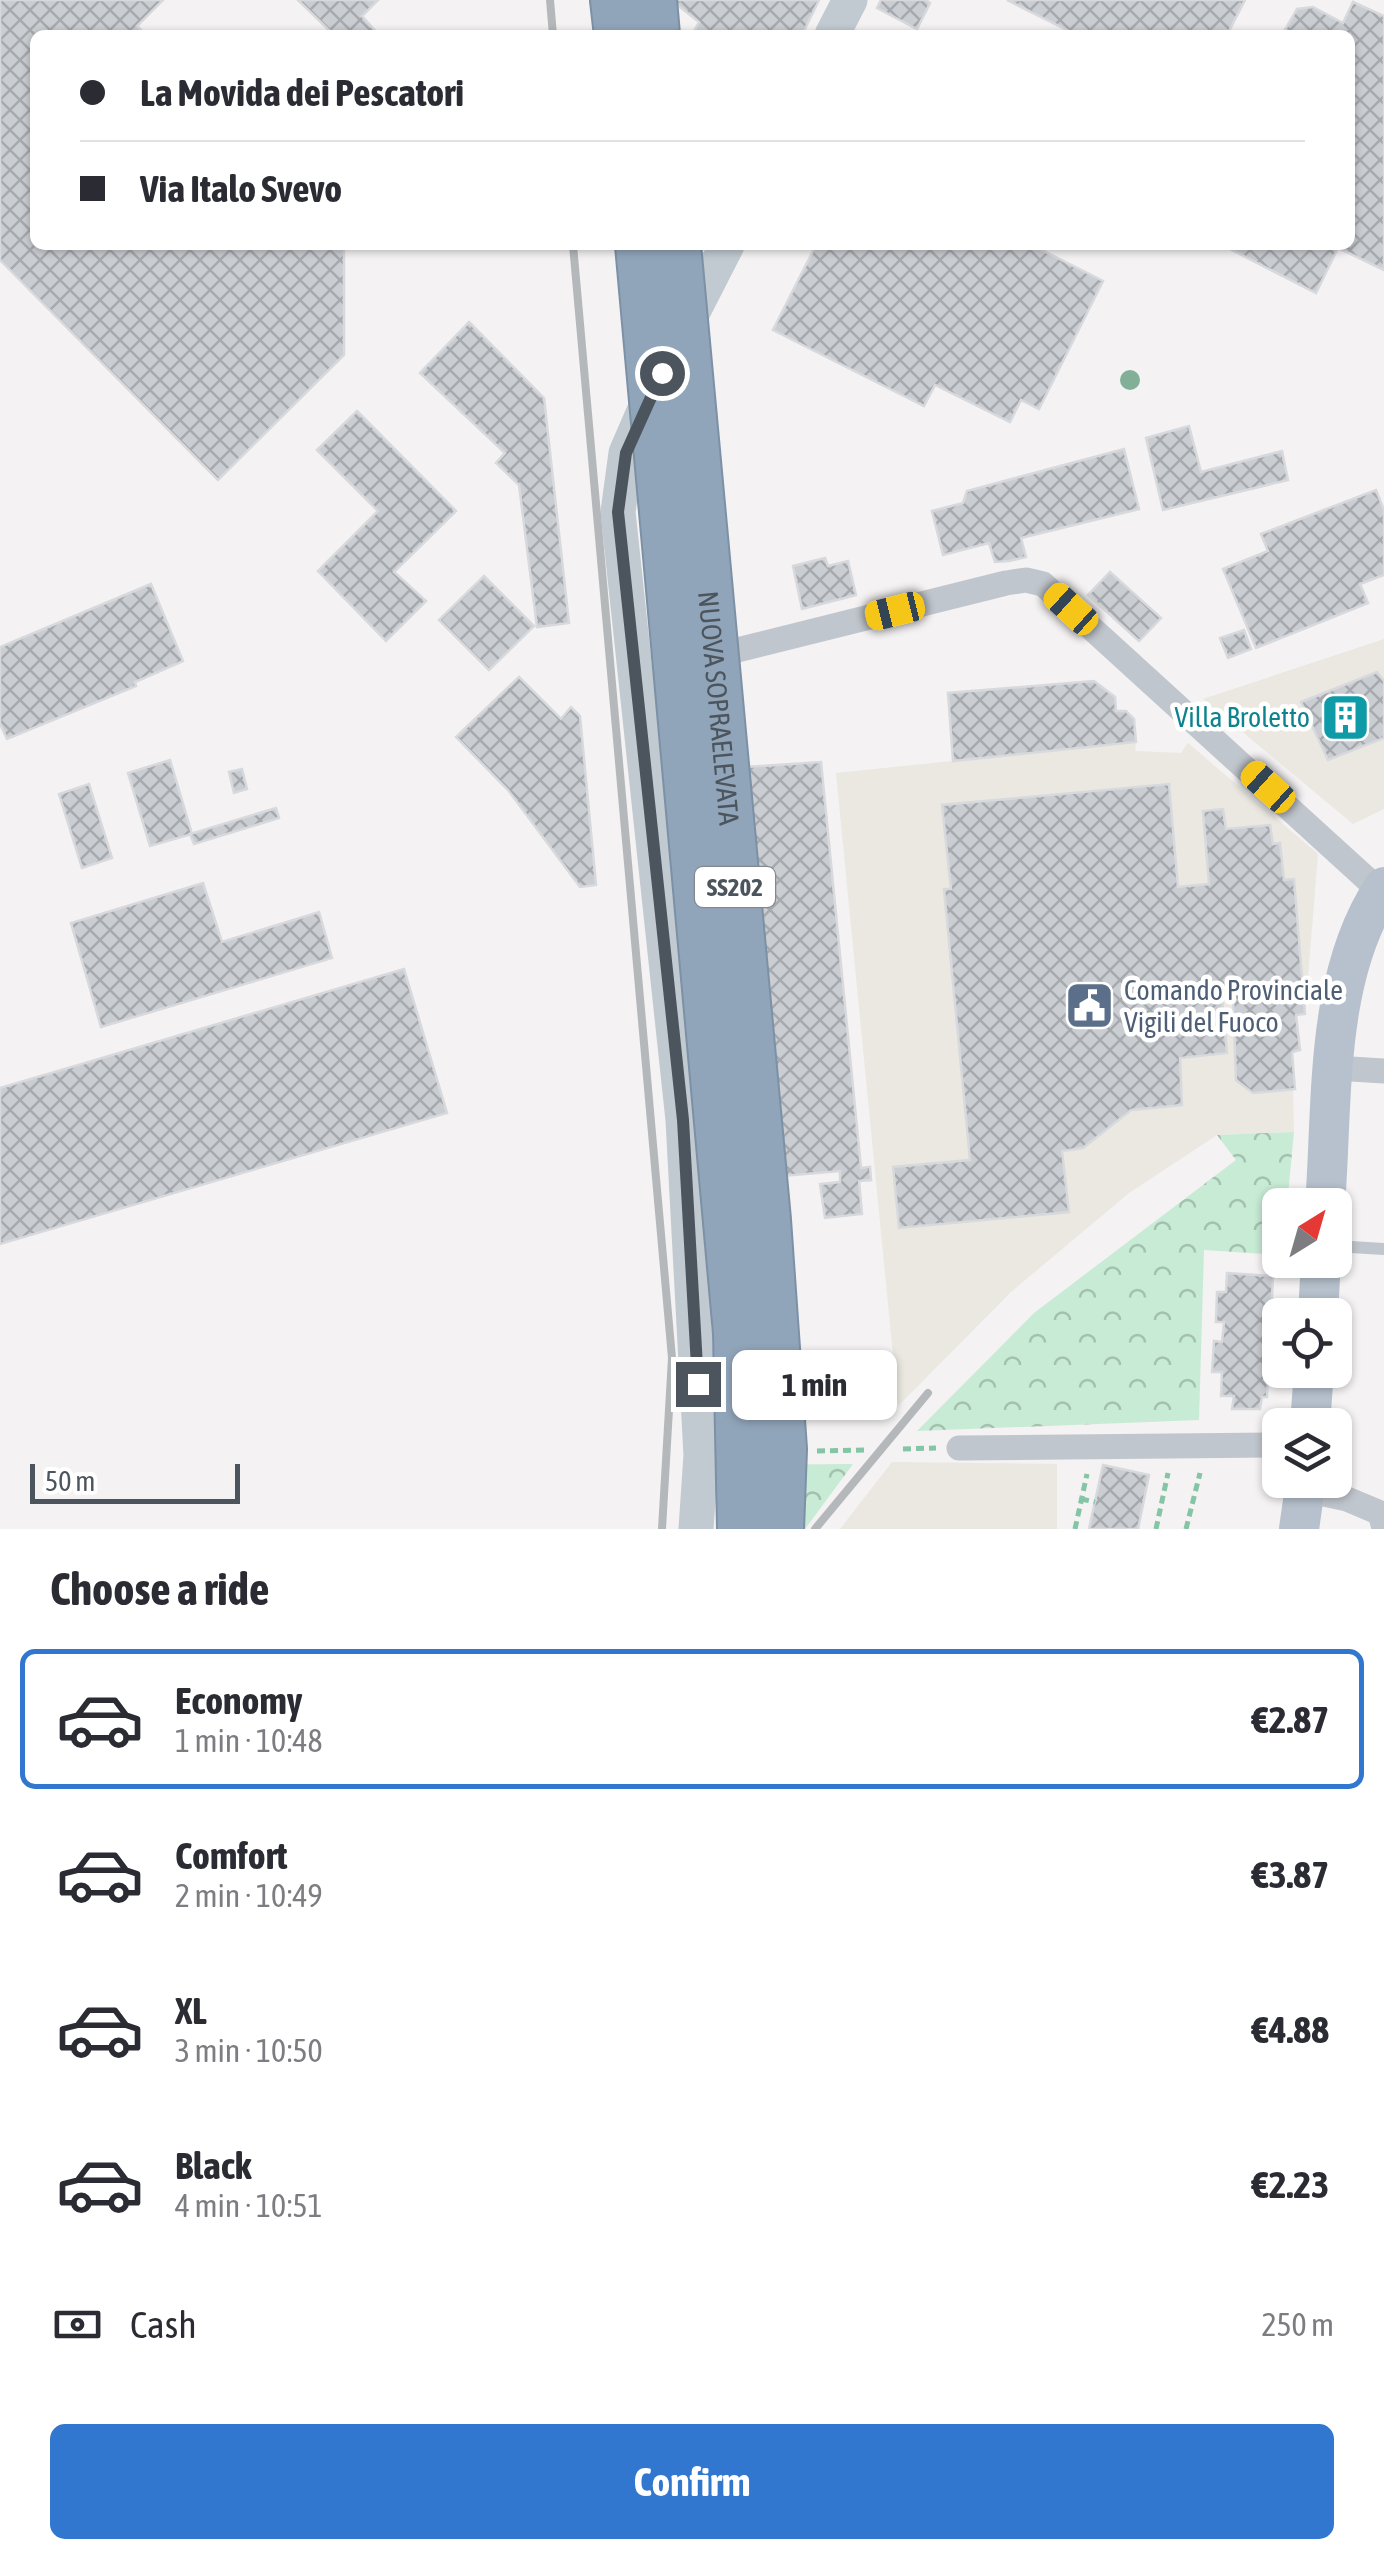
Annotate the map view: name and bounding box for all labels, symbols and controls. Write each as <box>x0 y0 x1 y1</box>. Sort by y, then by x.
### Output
text: La Movida dei Pescatori <box>140 71 464 114</box>
text: Via Italo Svevo <box>140 167 342 210</box>
route start <box>640 351 685 396</box>
car <box>1039 578 1103 640</box>
car <box>862 589 928 633</box>
street label: NUOVA SOPRAELEVATA <box>692 590 745 827</box>
building icon: Villa Broletto <box>1319 691 1371 743</box>
place label: Villa Broletto <box>1175 701 1310 733</box>
car <box>1236 756 1300 818</box>
road number: SS202 <box>695 867 775 907</box>
place label: Comando Provinciale Vigili del Fuoco <box>1124 974 1343 1038</box>
public building icon: Comando Provinciale Vigili del Fuoco <box>1063 980 1115 1032</box>
north arrow <box>1262 1188 1352 1278</box>
map controls <box>1262 1188 1352 1498</box>
button: locate <box>1262 1298 1352 1388</box>
callout: 1 min <box>733 1349 898 1419</box>
route end <box>676 1362 721 1407</box>
text: 1 min <box>782 1366 847 1403</box>
button: layers <box>1262 1408 1352 1498</box>
scale bar <box>30 1459 240 1504</box>
text: 50 m <box>45 1465 95 1497</box>
text: Choose a ride <box>50 1563 269 1615</box>
icon: car <box>55 1674 145 1764</box>
text: Economy <box>175 1679 302 1722</box>
text: €2.87 <box>1252 1698 1329 1741</box>
text: 1 min · 10:48 <box>175 1722 322 1759</box>
icon: car <box>55 1829 145 1919</box>
text: Comfort <box>175 1834 287 1877</box>
text: €3.87 <box>1252 1853 1329 1896</box>
text: 2 min · 10:49 <box>175 1877 322 1914</box>
icon: car <box>55 1984 145 2074</box>
text: XL <box>175 1989 207 2032</box>
text: €4.88 <box>1252 2008 1329 2051</box>
text: 3 min · 10:50 <box>175 2032 322 2069</box>
icon: car <box>55 2139 145 2229</box>
text: Black <box>175 2144 252 2187</box>
text: €2.23 <box>1252 2163 1329 2206</box>
text: 4 min · 10:51 <box>175 2187 322 2224</box>
icon: cash <box>50 2297 105 2352</box>
text: Cash <box>130 2303 197 2346</box>
text: 250 m <box>1261 2306 1334 2343</box>
button: Confirm <box>50 2424 1334 2539</box>

